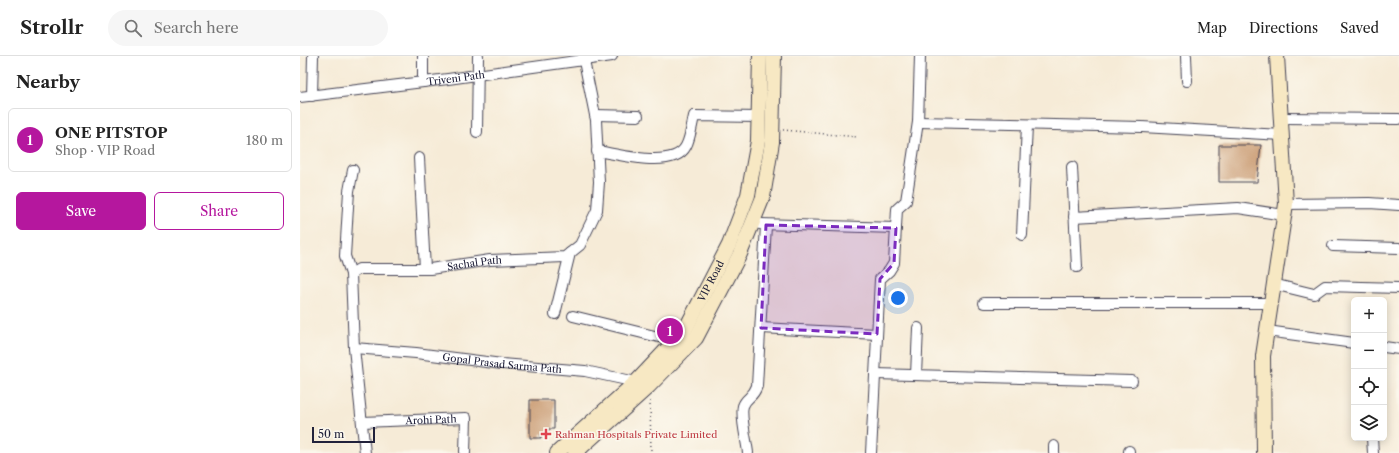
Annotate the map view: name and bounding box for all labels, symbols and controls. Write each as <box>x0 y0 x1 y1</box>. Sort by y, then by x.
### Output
search box <box>108 10 388 46</box>
text: Strollr <box>20 16 84 39</box>
icon: search <box>122 17 144 39</box>
text: Search here <box>154 18 239 37</box>
text: Map <box>1197 19 1227 37</box>
text: Directions <box>1249 19 1318 37</box>
text: Saved <box>1340 19 1379 37</box>
street label: Triveni Path <box>426 68 486 89</box>
text: Nearby <box>16 72 80 92</box>
text: ONE PITSTOP <box>55 123 168 142</box>
text: 1 <box>27 132 33 148</box>
text: 180 m <box>246 132 283 148</box>
text: Shop · VIP Road <box>55 142 155 158</box>
button: Save <box>16 192 146 230</box>
button: Share <box>154 192 284 230</box>
street label: Sachal Path <box>446 254 503 273</box>
street label: VIP Road <box>694 258 727 305</box>
your location <box>888 288 908 308</box>
map controls <box>1351 297 1387 441</box>
button: + <box>1351 297 1387 333</box>
pin: 1 <box>657 316 683 346</box>
button: − <box>1351 333 1387 369</box>
street label: Gopal Prasad Sarma Path <box>442 350 563 376</box>
button: locate <box>1351 369 1387 405</box>
button: layers <box>1351 405 1387 441</box>
street label: Arohi Path <box>404 412 458 427</box>
scale bar <box>312 425 375 444</box>
text: 50 m <box>318 427 344 441</box>
marker: Rahman Hospitals Private Limited <box>540 428 552 440</box>
place label: Rahman Hospitals Private Limited <box>555 428 717 441</box>

